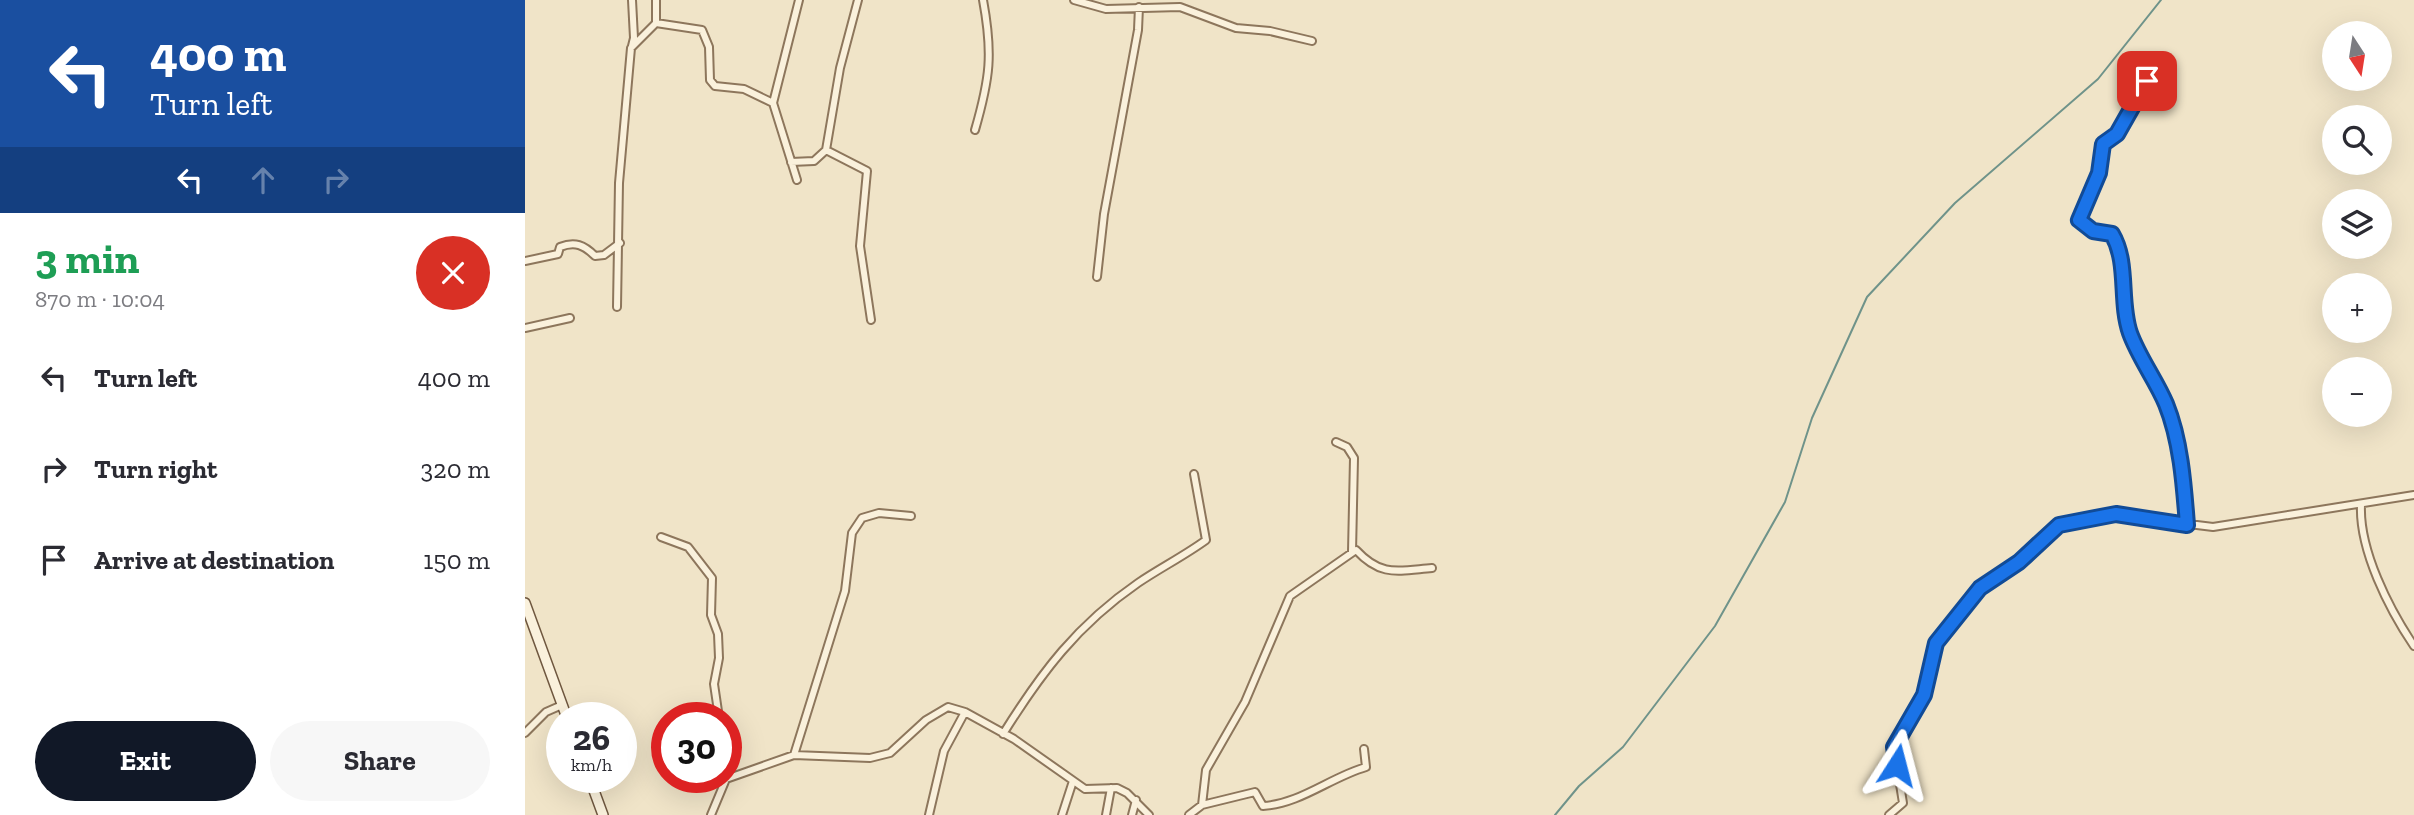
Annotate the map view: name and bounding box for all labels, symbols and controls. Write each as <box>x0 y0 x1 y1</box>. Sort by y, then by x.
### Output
north arrow <box>2322 21 2392 91</box>
map controls <box>2322 21 2392 427</box>
text: 400 m <box>150 25 286 84</box>
icon: left <box>35 28 126 119</box>
pin <box>2117 51 2177 111</box>
icon: arrive <box>2128 62 2166 100</box>
text: Turn left <box>150 85 272 123</box>
button: search <box>2322 105 2392 175</box>
icon: left <box>171 161 209 199</box>
icon: ahead <box>244 161 282 199</box>
icon: right <box>317 161 355 199</box>
button: layers <box>2322 189 2392 259</box>
text: 3 min <box>35 233 140 284</box>
button: close <box>416 236 490 310</box>
button: + <box>2322 273 2392 343</box>
text: 870 m · 10:04 <box>35 285 165 313</box>
button: − <box>2322 357 2392 427</box>
icon: left <box>35 359 73 397</box>
text: Turn left <box>94 362 197 394</box>
text: 400 m <box>418 362 490 394</box>
icon: right <box>35 450 73 488</box>
text: Turn right <box>94 453 217 485</box>
text: 320 m <box>421 453 490 485</box>
icon: arrive <box>35 541 73 579</box>
text: Arrive at destination <box>94 544 334 576</box>
text: 150 m <box>423 544 490 576</box>
speed limit sign: 30 <box>651 702 742 793</box>
text: 26 <box>573 717 610 759</box>
button: Exit <box>35 721 256 801</box>
button: Share <box>270 721 490 801</box>
position arrow <box>1860 728 1934 802</box>
text: km/h <box>571 754 612 776</box>

